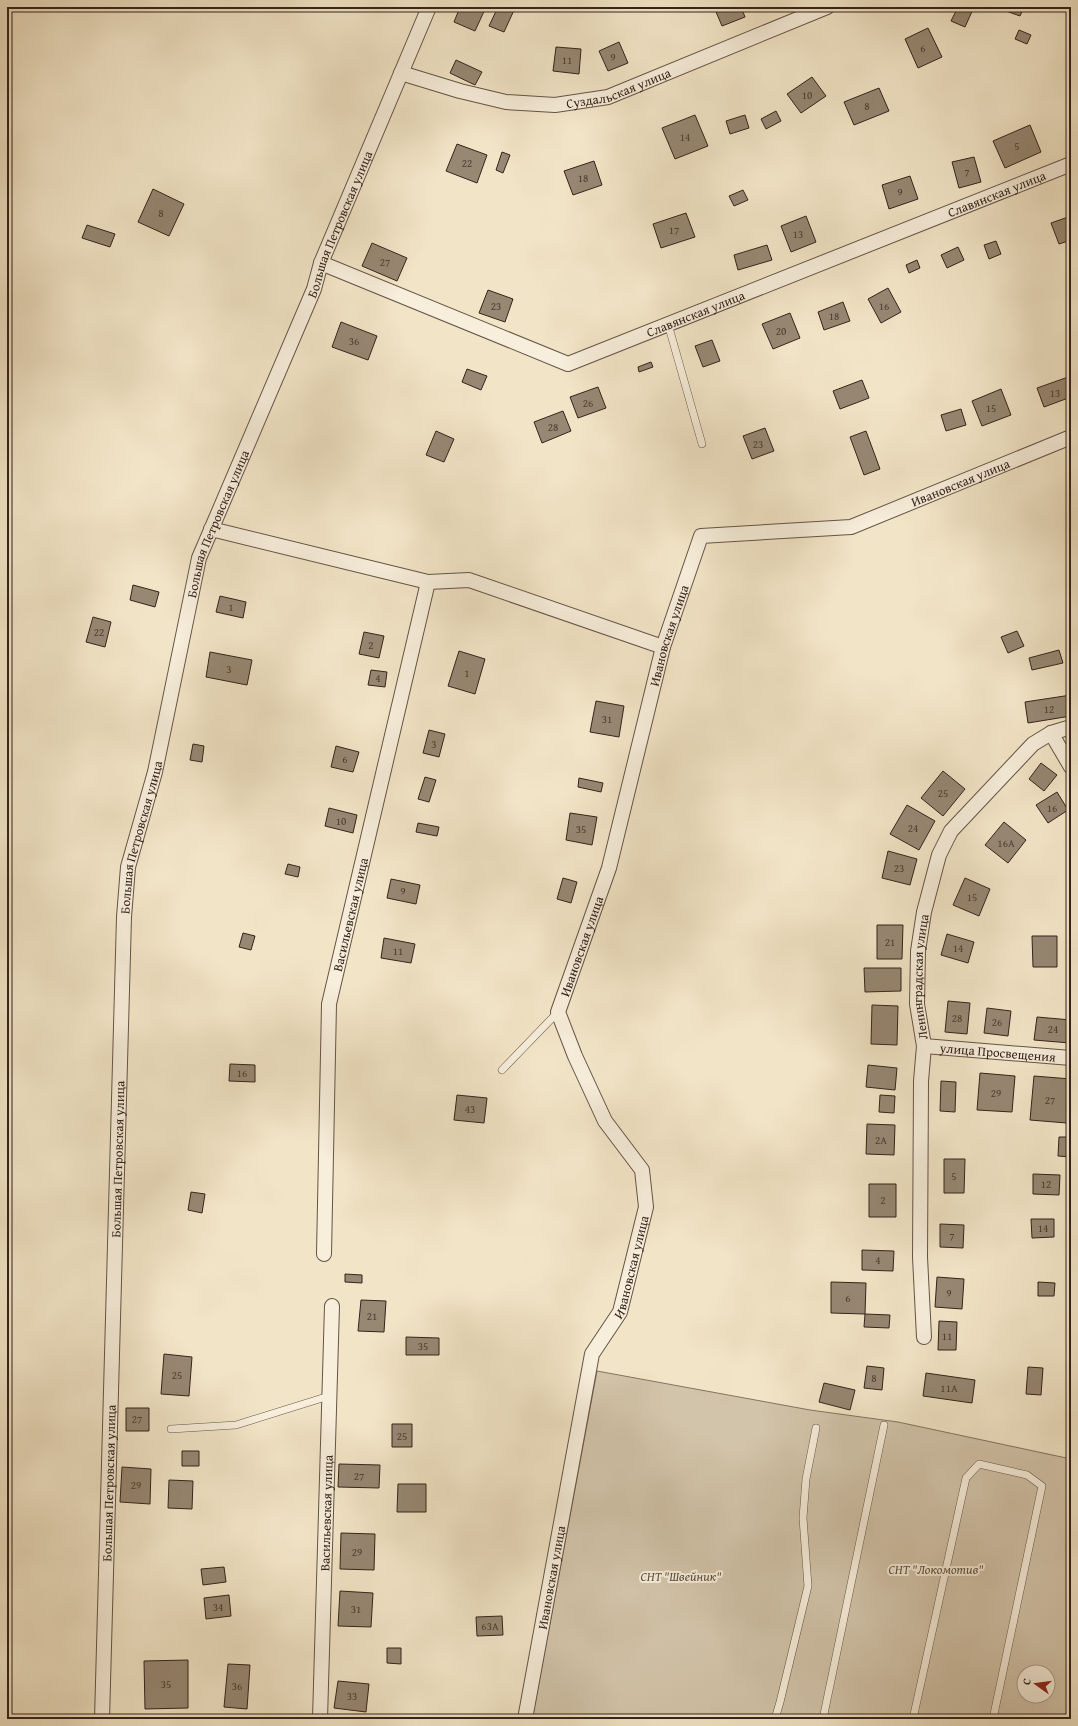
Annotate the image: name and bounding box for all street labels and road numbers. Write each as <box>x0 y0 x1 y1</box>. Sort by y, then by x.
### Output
street label: Суздальская улица <box>565 62 674 113</box>
street label: Большая Петровская улица <box>302 147 377 301</box>
street label: Славянская улица <box>945 165 1049 222</box>
street label: Славянская улица <box>643 285 748 341</box>
street label: Большая Петровская улица <box>182 446 254 599</box>
street label: Ивановская улица <box>908 453 1013 511</box>
street label: Ивановская улица <box>644 581 693 688</box>
street label: Большая Петровская улица <box>115 758 167 915</box>
street label: Васильевская улица <box>327 855 373 973</box>
street label: Ивановская улица <box>555 893 608 999</box>
street label: Ленинградская улица <box>907 912 933 1041</box>
street label: улица Просвещения <box>938 1038 1057 1066</box>
street label: Большая Петровская улица <box>106 1080 129 1238</box>
street label: Ивановская улица <box>609 1213 653 1322</box>
street label: Большая Петровская улица <box>97 1404 120 1562</box>
street label: Васильевская улица <box>315 1454 337 1571</box>
street label: Ивановская улица <box>532 1523 570 1631</box>

